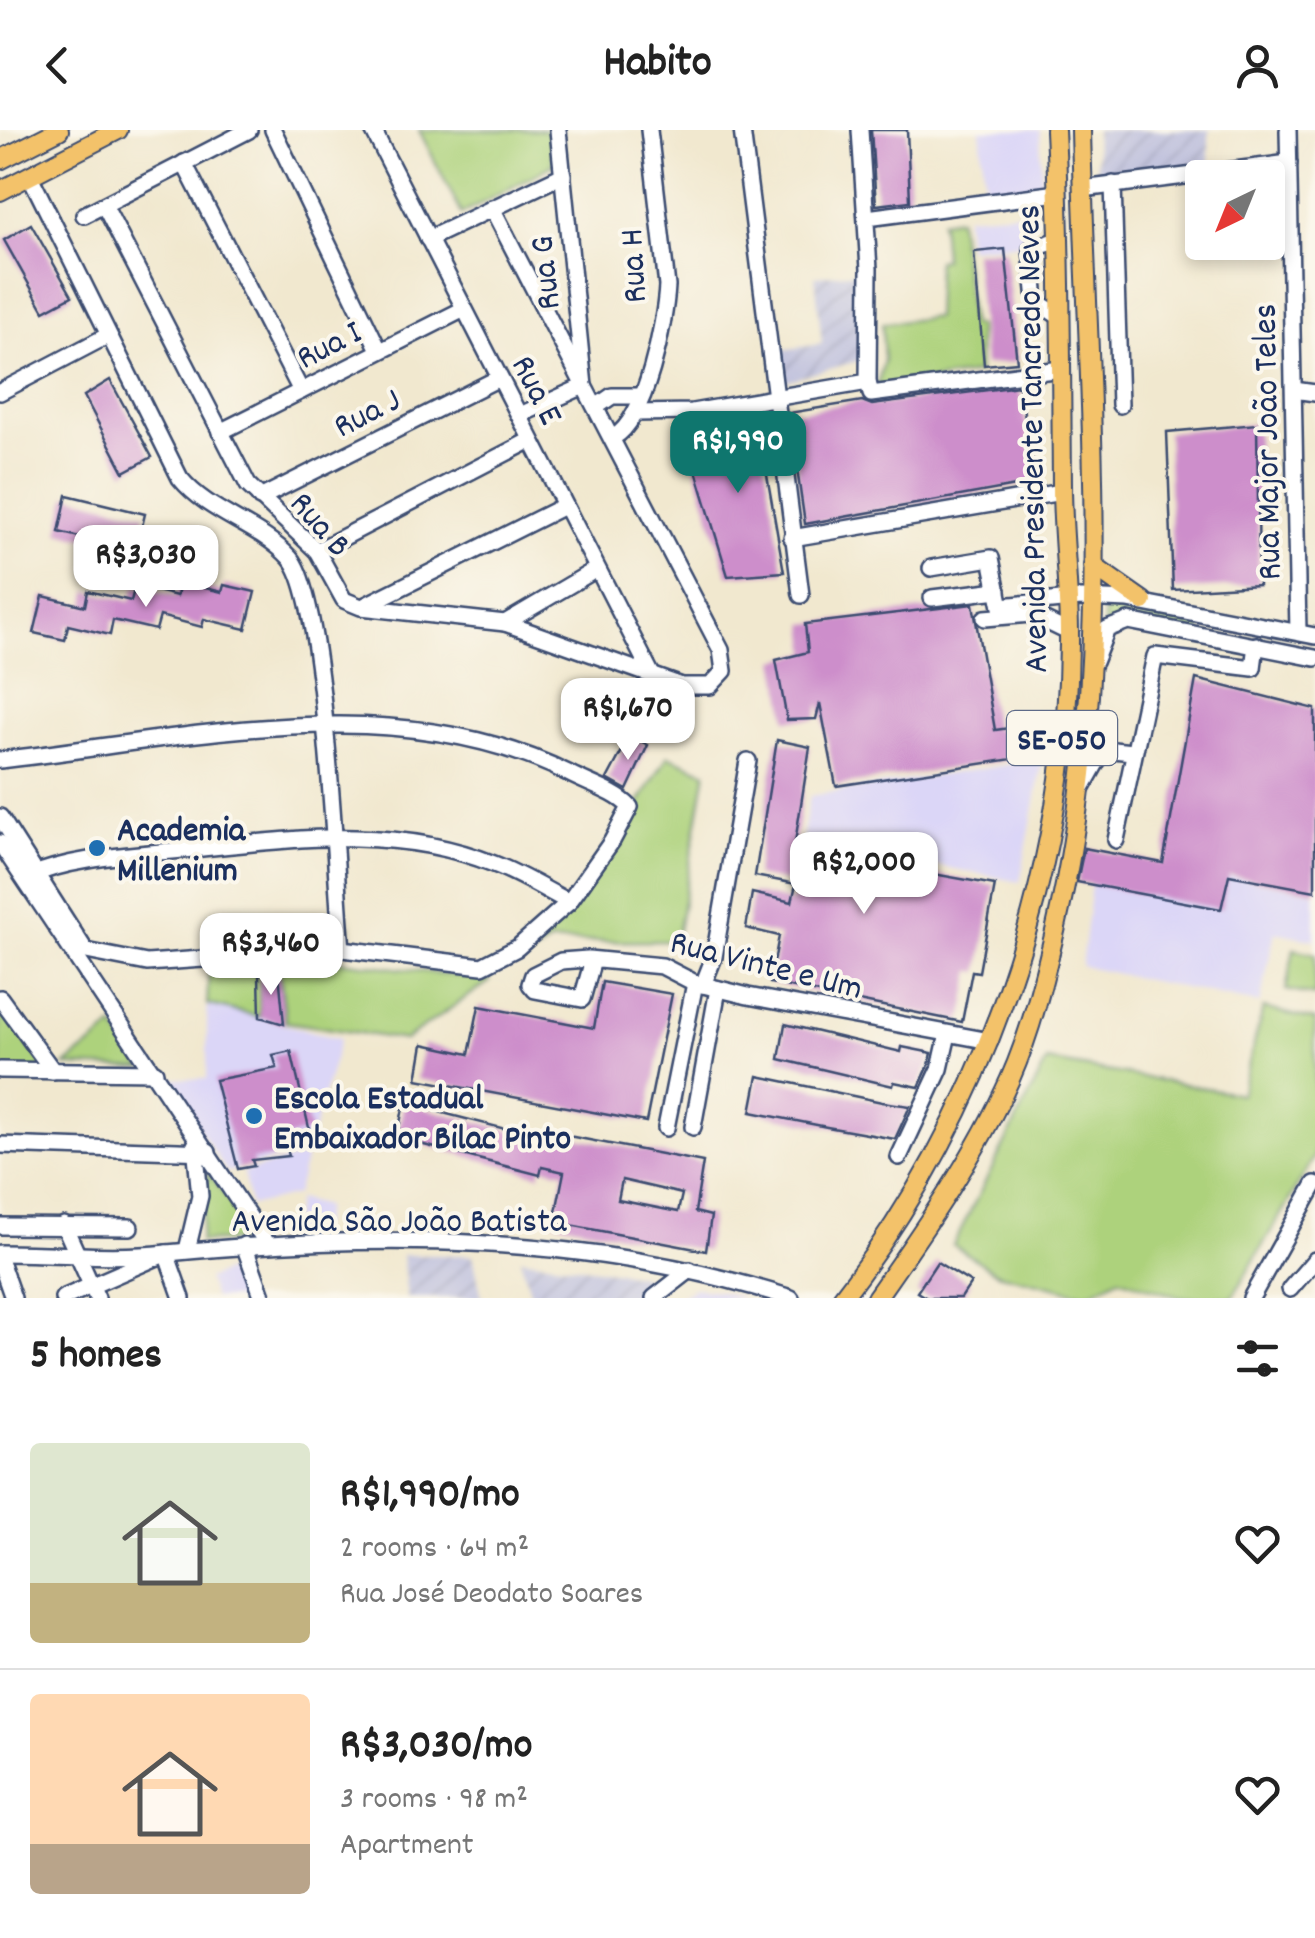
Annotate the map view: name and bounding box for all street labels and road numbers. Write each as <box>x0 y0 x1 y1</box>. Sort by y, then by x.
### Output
street label: Avenida Presidente Tancredo Neves <box>1006 204 1064 674</box>
street label: Rua H <box>609 227 663 304</box>
street label: Rua G <box>519 233 577 312</box>
street label: Rua Major João Teles <box>1243 303 1297 581</box>
street label: Rua I <box>289 310 372 385</box>
street label: Rua E <box>496 348 573 435</box>
street label: Rua J <box>326 377 410 453</box>
street label: Rua B <box>275 482 361 570</box>
road number: SE-050 <box>1007 711 1117 765</box>
street label: Rua Vinte e Um <box>664 920 867 1016</box>
street label: Avenida São João Batista <box>232 1199 567 1249</box>

